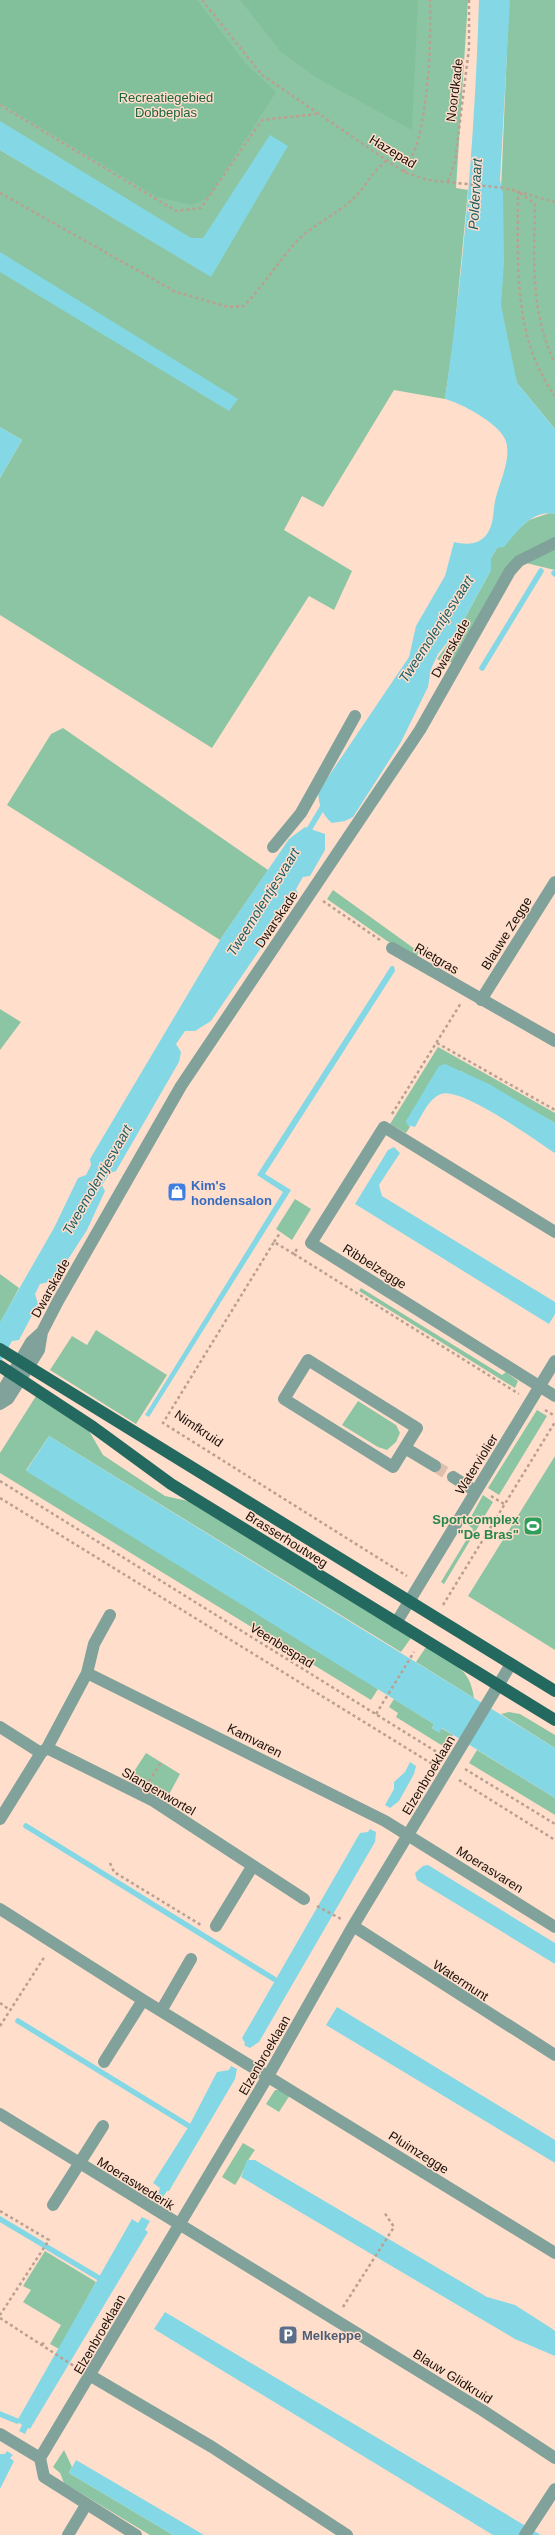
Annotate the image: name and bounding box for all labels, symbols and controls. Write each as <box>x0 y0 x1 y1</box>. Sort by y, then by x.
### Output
street label: Noordkade <box>443 58 466 123</box>
park label: Recreatiegebied Dobbeplas <box>119 90 213 120</box>
street label: Hazepad <box>367 132 419 171</box>
water label: Poldervaart <box>465 157 485 230</box>
water label: Tweemolentjesvaart <box>395 572 477 685</box>
street label: Dwarskade <box>428 616 473 680</box>
water label: Tweemolentjesvaart <box>223 844 303 959</box>
street label: Dwarskade <box>252 888 301 950</box>
street label: Blauwe Zegge <box>478 894 535 972</box>
street label: Rietgras <box>412 940 462 977</box>
water label: Tweemolentjesvaart <box>59 1121 136 1238</box>
place label: Kim's hondensalon <box>191 1178 272 1208</box>
shop icon: Kim's hondensalon <box>166 1181 188 1203</box>
street label: Ribbelzegge <box>340 1241 409 1292</box>
street label: Dwarskade <box>28 1256 73 1320</box>
street label: Nimfkruid <box>172 1407 226 1450</box>
street label: Waterviolier <box>452 1431 501 1497</box>
street label: Brasserhoutweg <box>243 1508 331 1571</box>
place label: Sportcomplex "De Bras" <box>432 1512 520 1542</box>
sports icon: Sportcomplex "De Bras" <box>522 1515 544 1537</box>
street label: Veenbespad <box>247 1620 316 1671</box>
street label: Kamvaren <box>225 1720 285 1761</box>
street label: Elzenbroeklaan <box>399 1733 458 1818</box>
street label: Slangenwortel <box>119 1764 198 1819</box>
street label: Moerasvaren <box>454 1843 526 1896</box>
street label: Watermunt <box>430 1957 492 2004</box>
street label: Elzenbroeklaan <box>236 2013 293 2098</box>
street label: Pluimzegge <box>386 2128 452 2177</box>
street label: Moeraswederik <box>94 2154 178 2213</box>
street label: Elzenbroeklaan <box>71 2292 128 2377</box>
parking icon: Melkeppe <box>277 2324 299 2346</box>
place label: Melkeppe <box>302 2328 361 2343</box>
street label: Blauw Glidkruid <box>410 2346 495 2407</box>

